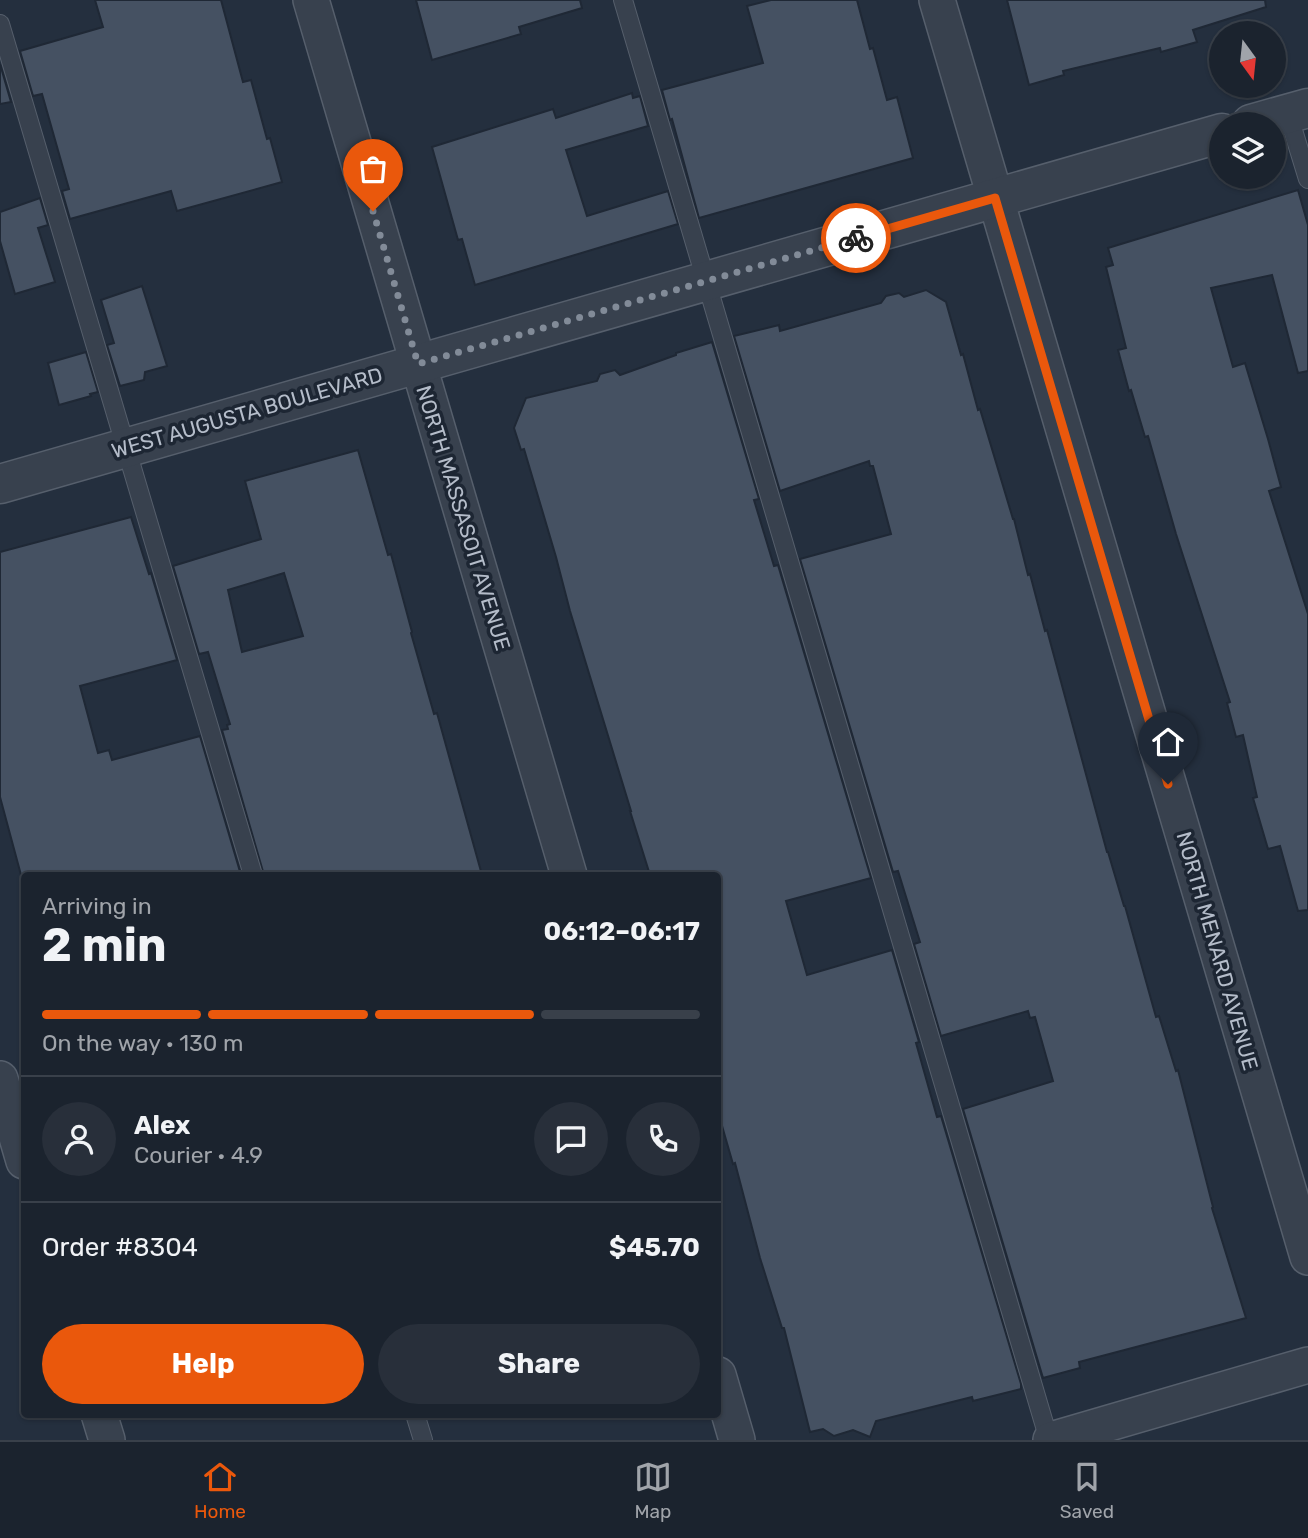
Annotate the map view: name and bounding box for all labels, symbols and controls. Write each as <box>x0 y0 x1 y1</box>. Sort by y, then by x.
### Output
north arrow <box>1209 21 1286 98</box>
map controls <box>1209 21 1286 189</box>
button: layers <box>1209 112 1286 189</box>
pin <box>343 139 403 211</box>
icon: bag <box>354 150 392 188</box>
courier <box>821 203 891 273</box>
icon: bike <box>837 219 875 257</box>
street label: WEST AUGUSTA BOULEVARD <box>108 362 385 463</box>
street label: NORTH MASSASOIT AVENUE <box>411 382 516 653</box>
pin <box>1138 712 1198 784</box>
icon: home <box>1149 723 1187 761</box>
street label: NORTH MENARD AVENUE <box>1171 829 1264 1073</box>
text: Arriving in <box>42 892 152 920</box>
text: 06:12–06:17 <box>544 916 700 947</box>
text: 2 min <box>42 918 167 973</box>
text: On the way · 130 m <box>42 1029 243 1057</box>
button: person <box>42 1102 116 1176</box>
button: chat <box>534 1102 608 1176</box>
button: phone <box>626 1102 700 1176</box>
text: Alex <box>134 1110 190 1141</box>
text: Courier · 4.9 <box>134 1141 263 1169</box>
text: Order #8304 <box>42 1232 198 1263</box>
text: $45.70 <box>609 1232 700 1263</box>
button: Help <box>42 1324 364 1404</box>
button: Share <box>378 1324 700 1404</box>
tab: Home <box>194 1458 246 1523</box>
tab: Map <box>634 1458 672 1523</box>
tab: Saved <box>1060 1458 1114 1523</box>

